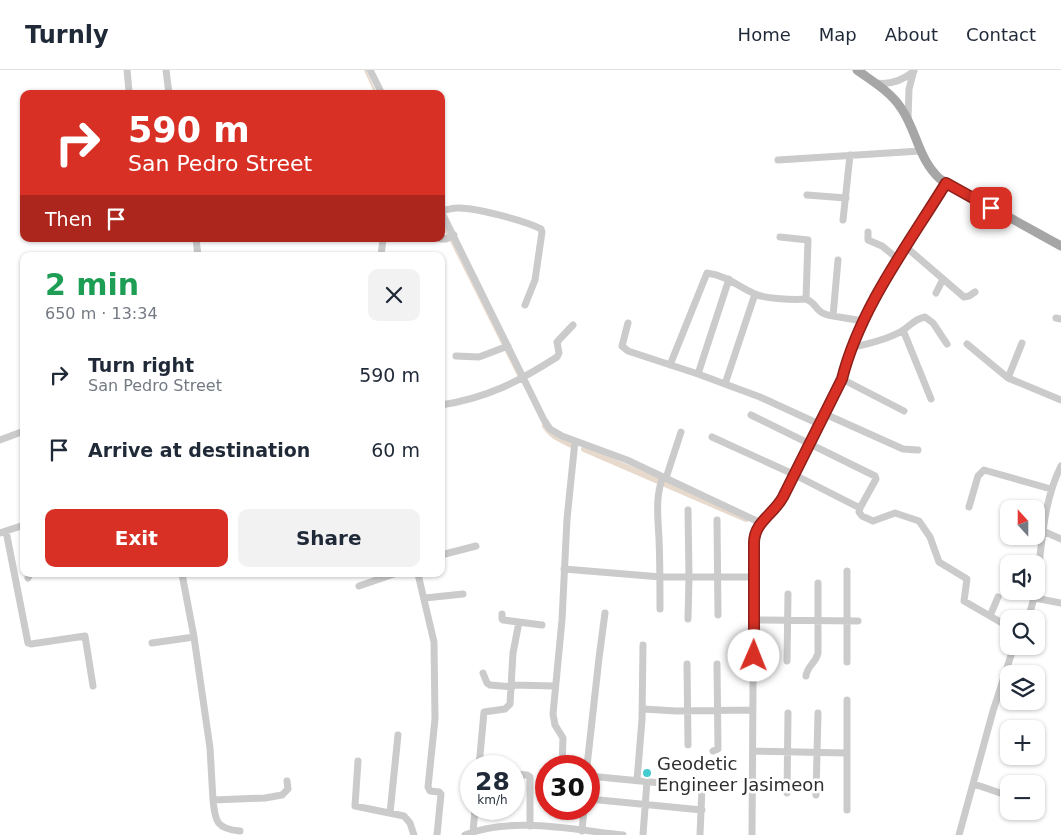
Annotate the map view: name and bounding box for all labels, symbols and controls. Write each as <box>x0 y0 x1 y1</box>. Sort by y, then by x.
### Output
text: Turnly <box>25 21 109 49</box>
text: Home <box>738 24 791 45</box>
text: Map <box>819 24 857 45</box>
text: About <box>885 24 938 45</box>
text: Contact <box>966 24 1036 45</box>
icon: right <box>45 110 110 175</box>
text: 590 m <box>128 110 250 150</box>
text: San Pedro Street <box>128 151 312 176</box>
pin <box>970 187 1012 229</box>
icon: arrive <box>977 194 1005 222</box>
icon: arrive <box>102 205 130 233</box>
text: Then <box>45 208 92 230</box>
text: 2 min <box>45 267 139 302</box>
button: close <box>368 269 420 321</box>
text: 650 m · 13:34 <box>45 304 158 323</box>
text: Turn right <box>88 354 194 376</box>
icon: right <box>45 361 73 389</box>
text: 590 m <box>359 364 420 386</box>
text: San Pedro Street <box>88 376 222 395</box>
icon: arrive <box>45 436 73 464</box>
text: Arrive at destination <box>88 439 310 461</box>
text: 60 m <box>371 439 420 461</box>
north arrow <box>1000 500 1045 545</box>
map controls <box>1000 500 1045 820</box>
button: Exit <box>45 509 228 567</box>
button: Share <box>238 509 420 567</box>
button: sound <box>1000 555 1045 600</box>
button: search <box>1000 610 1045 655</box>
position arrow <box>727 629 779 681</box>
button: layers <box>1000 665 1045 710</box>
button: + <box>1000 720 1045 765</box>
place label: Geodetic Engineer Jasimeon <box>657 753 825 795</box>
speed limit sign: 30 <box>535 755 600 820</box>
text: 28 <box>475 767 510 796</box>
marker: Geodetic Engineer Jasimeon <box>641 767 653 779</box>
button: − <box>1000 775 1045 820</box>
text: km/h <box>477 793 508 807</box>

